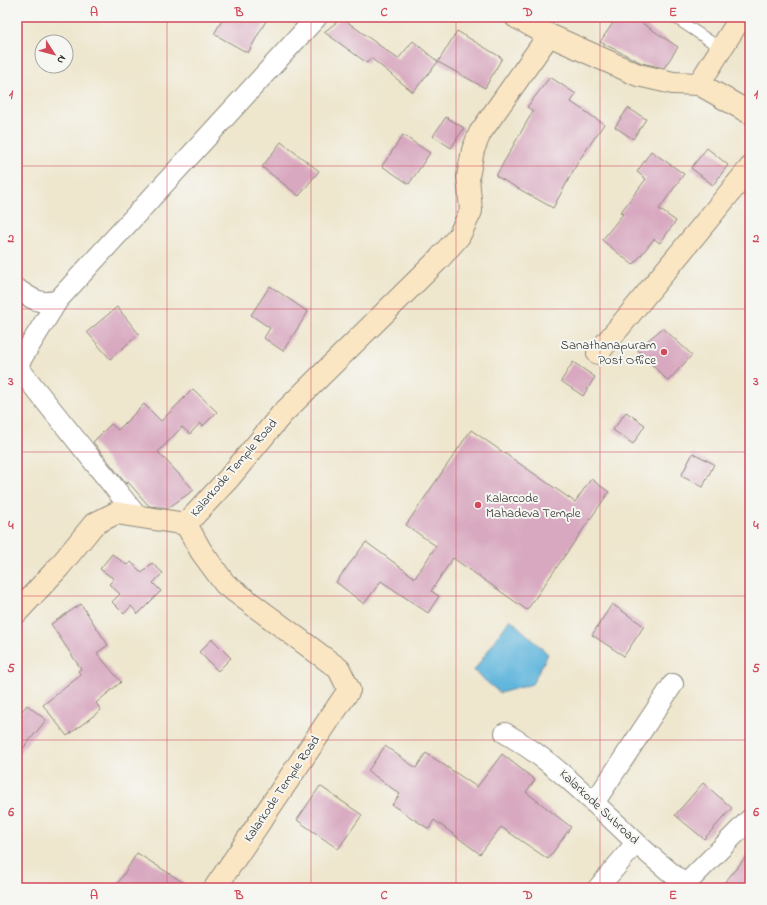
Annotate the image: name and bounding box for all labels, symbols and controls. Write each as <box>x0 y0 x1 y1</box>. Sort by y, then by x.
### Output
text: A <box>90 3 98 22</box>
text: B <box>234 3 244 22</box>
text: C <box>380 3 388 22</box>
text: D <box>522 3 533 22</box>
text: E <box>669 3 677 22</box>
north arrow <box>34 34 74 74</box>
text: N <box>53 52 70 67</box>
text: 1 <box>9 85 14 104</box>
text: 1 <box>754 85 759 104</box>
text: 2 <box>7 229 15 248</box>
text: 2 <box>752 229 760 248</box>
place label: Sanathanapuram Post Office <box>561 336 656 370</box>
marker: Sanathanapuram Post Office <box>659 347 669 357</box>
text: 3 <box>7 372 14 391</box>
text: 3 <box>752 372 759 391</box>
street label: Kalarkode Temple Road <box>186 414 283 521</box>
place label: Kalarcode Mahadeva Temple <box>486 489 581 523</box>
marker: Kalarcode Mahadeva Temple <box>473 500 483 510</box>
text: 4 <box>7 516 14 535</box>
text: 4 <box>752 516 759 535</box>
text: 5 <box>7 659 15 678</box>
text: 5 <box>752 659 760 678</box>
street label: Kalarkode Temple Road <box>239 731 325 846</box>
street label: Kalarkode Subroad <box>555 765 644 850</box>
text: 6 <box>7 803 14 822</box>
text: 6 <box>752 803 759 822</box>
text: A <box>90 886 98 905</box>
text: B <box>234 886 244 905</box>
text: C <box>380 886 388 905</box>
text: D <box>522 886 533 905</box>
text: E <box>669 886 677 905</box>

